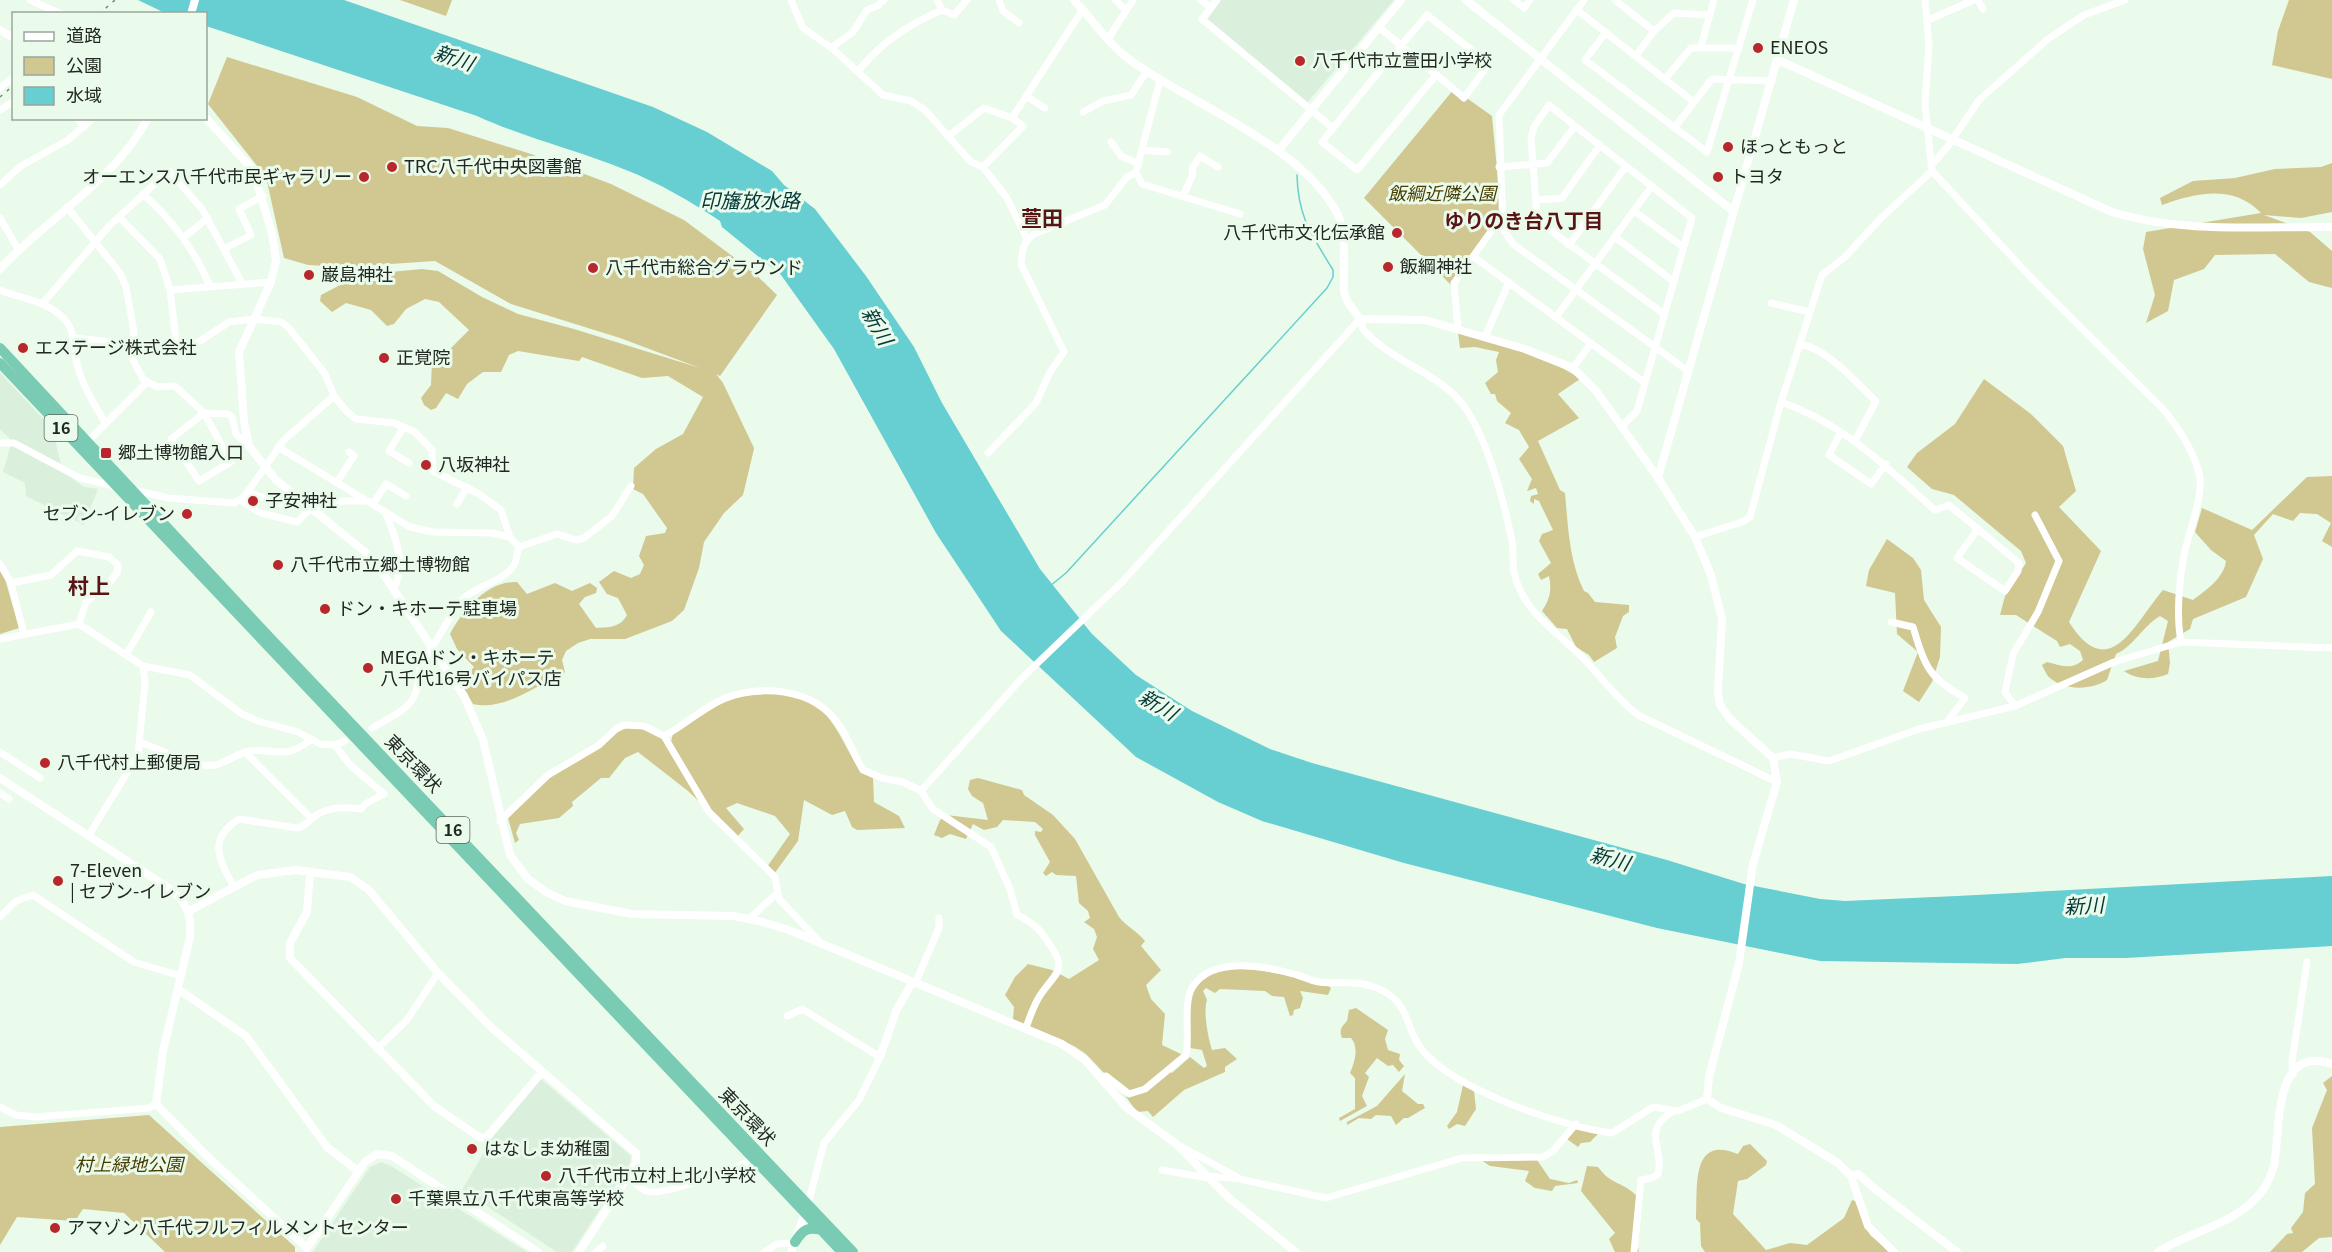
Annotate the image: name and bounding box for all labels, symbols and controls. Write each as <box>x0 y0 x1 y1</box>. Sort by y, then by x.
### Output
legend <box>12 12 207 120</box>
text: 道路 <box>66 21 102 47</box>
place label: ENEOS <box>1770 33 1828 59</box>
water label: 新川 <box>431 36 480 77</box>
marker: ENEOS <box>1751 41 1765 55</box>
place label: 八千代市立萱田小学校 <box>1312 46 1492 72</box>
text: 公園 <box>66 51 102 77</box>
marker: 八千代市立萱田小学校 <box>1293 54 1307 68</box>
text: 水域 <box>66 81 102 107</box>
place label: ほっともっと <box>1740 132 1848 158</box>
marker: ほっともっと <box>1721 140 1735 154</box>
place label: TRC八千代中央図書館 <box>404 152 582 178</box>
marker: TRC八千代中央図書館 <box>385 160 399 174</box>
place label: オーエンス八千代市民ギャラリー <box>82 162 352 188</box>
place label: トヨタ <box>1730 162 1784 188</box>
marker: オーエンス八千代市民ギャラリー <box>357 170 371 184</box>
marker: トヨタ <box>1711 170 1725 184</box>
park label: 飯綱近隣公園 <box>1388 179 1499 205</box>
water label: 印旛放水路 <box>700 185 802 214</box>
district label: 萱田 <box>1021 202 1063 232</box>
district label: ゆりのき台八丁目 <box>1444 205 1604 234</box>
place label: 八千代市文化伝承館 <box>1223 218 1385 244</box>
marker: 八千代市文化伝承館 <box>1390 226 1404 240</box>
place label: 飯綱神社 <box>1400 252 1472 278</box>
place label: 八千代市総合グラウンド <box>605 253 803 279</box>
place label: 巌島神社 <box>321 260 393 286</box>
marker: 飯綱神社 <box>1381 260 1395 274</box>
marker: 八千代市総合グラウンド <box>586 261 600 275</box>
marker: 巌島神社 <box>302 268 316 282</box>
water label: 新川 <box>856 301 902 352</box>
place label: エステージ株式会社 <box>35 333 197 359</box>
marker: エステージ株式会社 <box>16 341 30 355</box>
place label: 正覚院 <box>396 343 450 369</box>
marker: 正覚院 <box>377 351 391 365</box>
road number: 16 <box>44 415 78 441</box>
place label: 郷土博物館入口 <box>118 438 244 464</box>
marker: 郷土博物館入口 <box>99 446 113 460</box>
place label: 八坂神社 <box>438 450 510 476</box>
marker: 八坂神社 <box>419 458 433 472</box>
place label: 子安神社 <box>265 486 337 512</box>
marker: 子安神社 <box>246 494 260 508</box>
place label: セブン-イレブン <box>43 499 175 525</box>
marker: セブン-イレブン <box>180 507 194 521</box>
place label: 八千代市立郷土博物館 <box>290 550 470 576</box>
marker: 八千代市立郷土博物館 <box>271 558 285 572</box>
district label: 村上 <box>68 570 110 600</box>
place label: ドン・キホーテ駐車場 <box>337 594 517 620</box>
marker: ドン・キホーテ駐車場 <box>318 602 332 616</box>
place label: MEGAドン・キホーテ 八千代16号バイパス店 <box>380 643 562 690</box>
marker: MEGAドン・キホーテ 八千代16号バイパス店 <box>361 661 375 675</box>
water label: 新川 <box>1134 681 1185 727</box>
street label: 東京環状 <box>380 728 449 798</box>
place label: 八千代村上郵便局 <box>57 748 201 774</box>
marker: 八千代村上郵便局 <box>38 756 52 770</box>
road number: 16 <box>436 817 470 843</box>
water label: 新川 <box>1587 838 1635 877</box>
place label: 7-Eleven | セブン-イレブン <box>70 856 211 903</box>
marker: 7-Eleven | セブン-イレブン <box>51 874 65 888</box>
water label: 新川 <box>2063 889 2107 920</box>
street label: 東京環状 <box>714 1081 783 1151</box>
place label: はなしま幼稚園 <box>484 1134 610 1160</box>
marker: はなしま幼稚園 <box>465 1142 479 1156</box>
park label: 村上緑地公園 <box>75 1150 186 1176</box>
place label: 八千代市立村上北小学校 <box>558 1161 756 1187</box>
marker: 八千代市立村上北小学校 <box>539 1169 553 1183</box>
place label: 千葉県立八千代東高等学校 <box>408 1184 624 1210</box>
marker: 千葉県立八千代東高等学校 <box>389 1192 403 1206</box>
place label: アマゾン八千代フルフィルメントセンター <box>67 1213 409 1239</box>
marker: アマゾン八千代フルフィルメントセンター <box>48 1221 62 1235</box>

